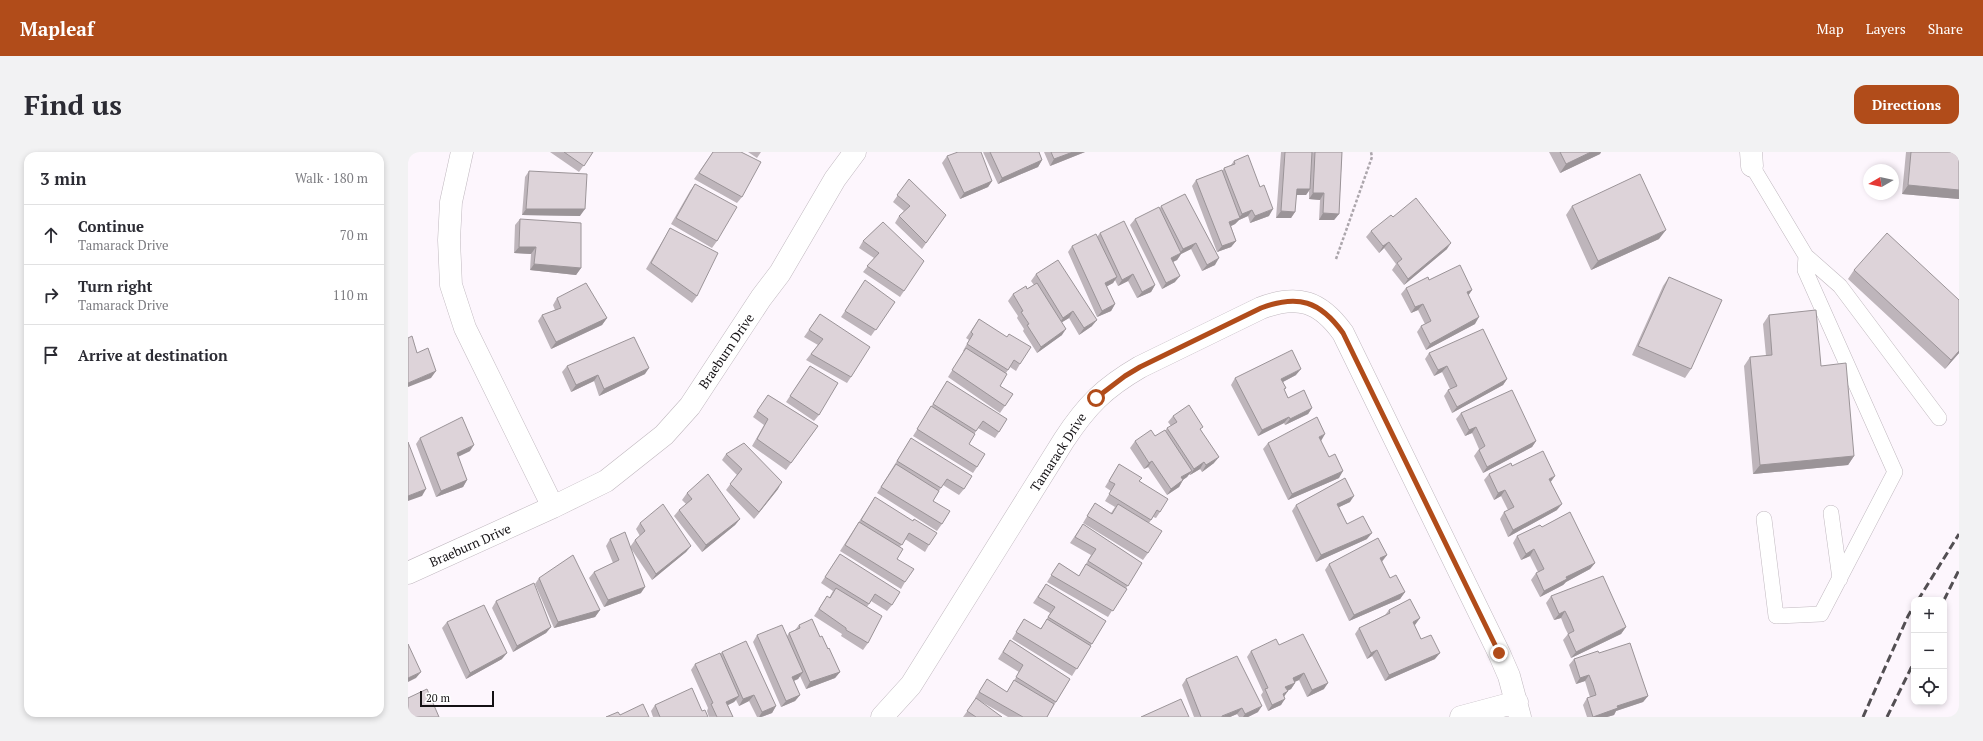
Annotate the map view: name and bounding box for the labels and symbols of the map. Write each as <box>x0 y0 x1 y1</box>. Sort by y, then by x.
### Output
north arrow <box>1863 164 1899 200</box>
street label: Braeburn Drive <box>694 310 758 392</box>
route start <box>1087 389 1105 407</box>
street label: Tamarack Drive <box>1026 409 1090 495</box>
street label: Braeburn Drive <box>426 519 514 571</box>
route end <box>1490 644 1508 662</box>
scale bar <box>420 689 494 708</box>

